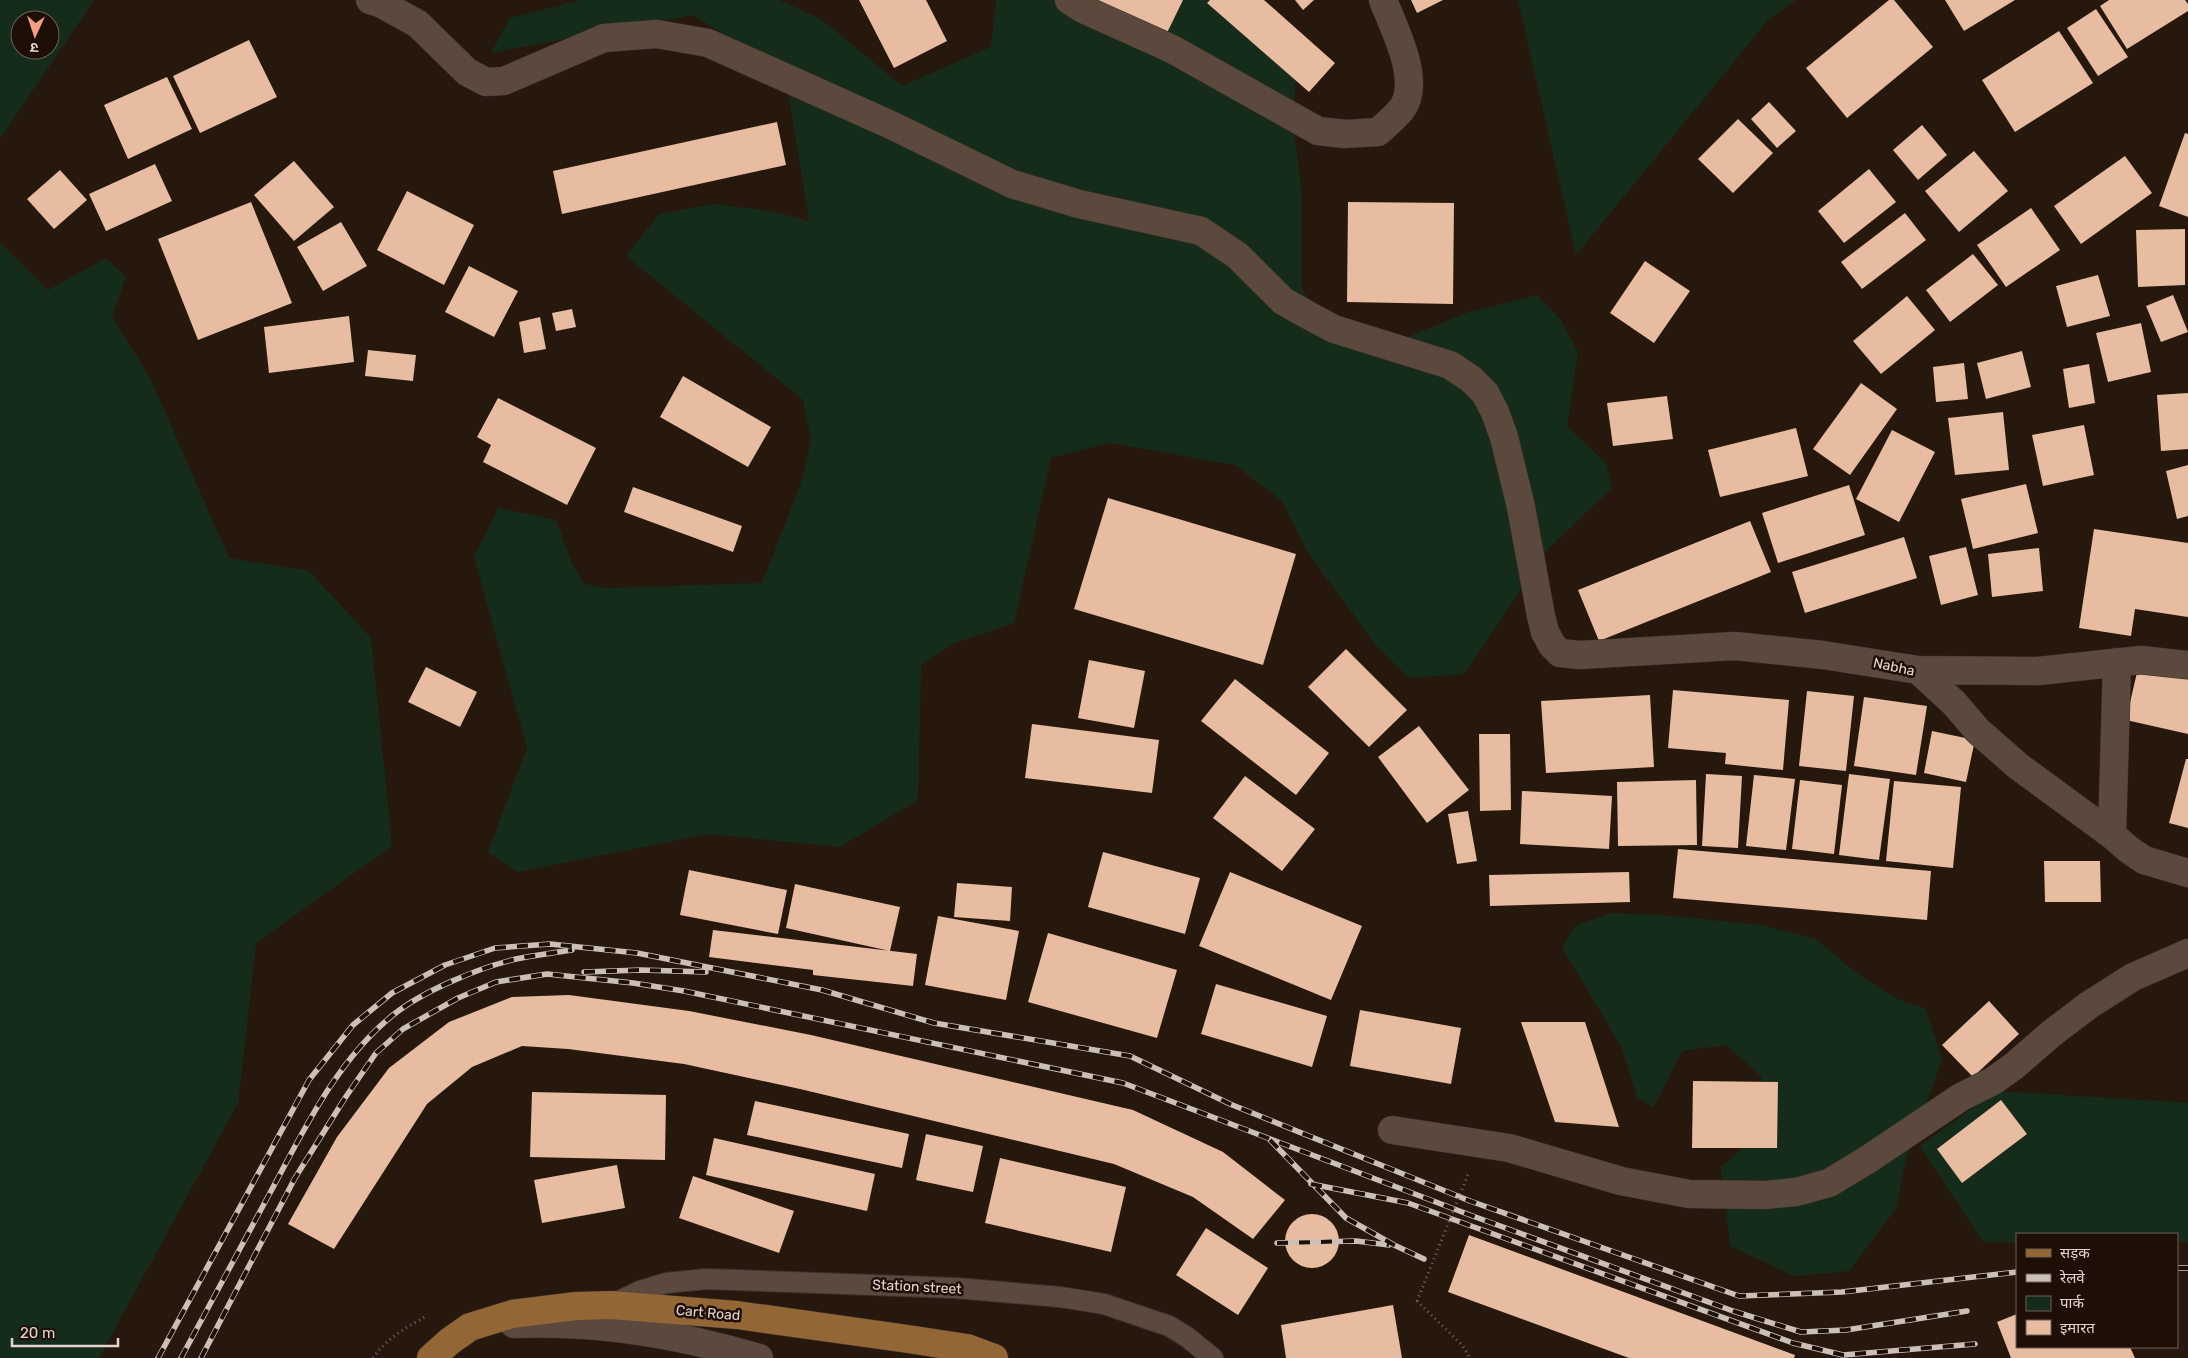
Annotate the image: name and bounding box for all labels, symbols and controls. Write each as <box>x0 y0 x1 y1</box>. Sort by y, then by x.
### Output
north arrow <box>10 10 60 60</box>
text: उ <box>29 39 39 56</box>
street label: Nabha <box>1872 654 1916 680</box>
legend <box>2016 1233 2178 1348</box>
text: सड़क <box>2060 1244 2090 1262</box>
text: रेलवे <box>2059 1269 2085 1287</box>
street label: Station street <box>872 1276 963 1298</box>
text: पार्क <box>2060 1294 2084 1312</box>
street label: Cart Road <box>675 1302 741 1324</box>
scale bar <box>12 1316 119 1348</box>
text: इमारत <box>2060 1319 2095 1337</box>
text: 20 m <box>20 1324 55 1342</box>

